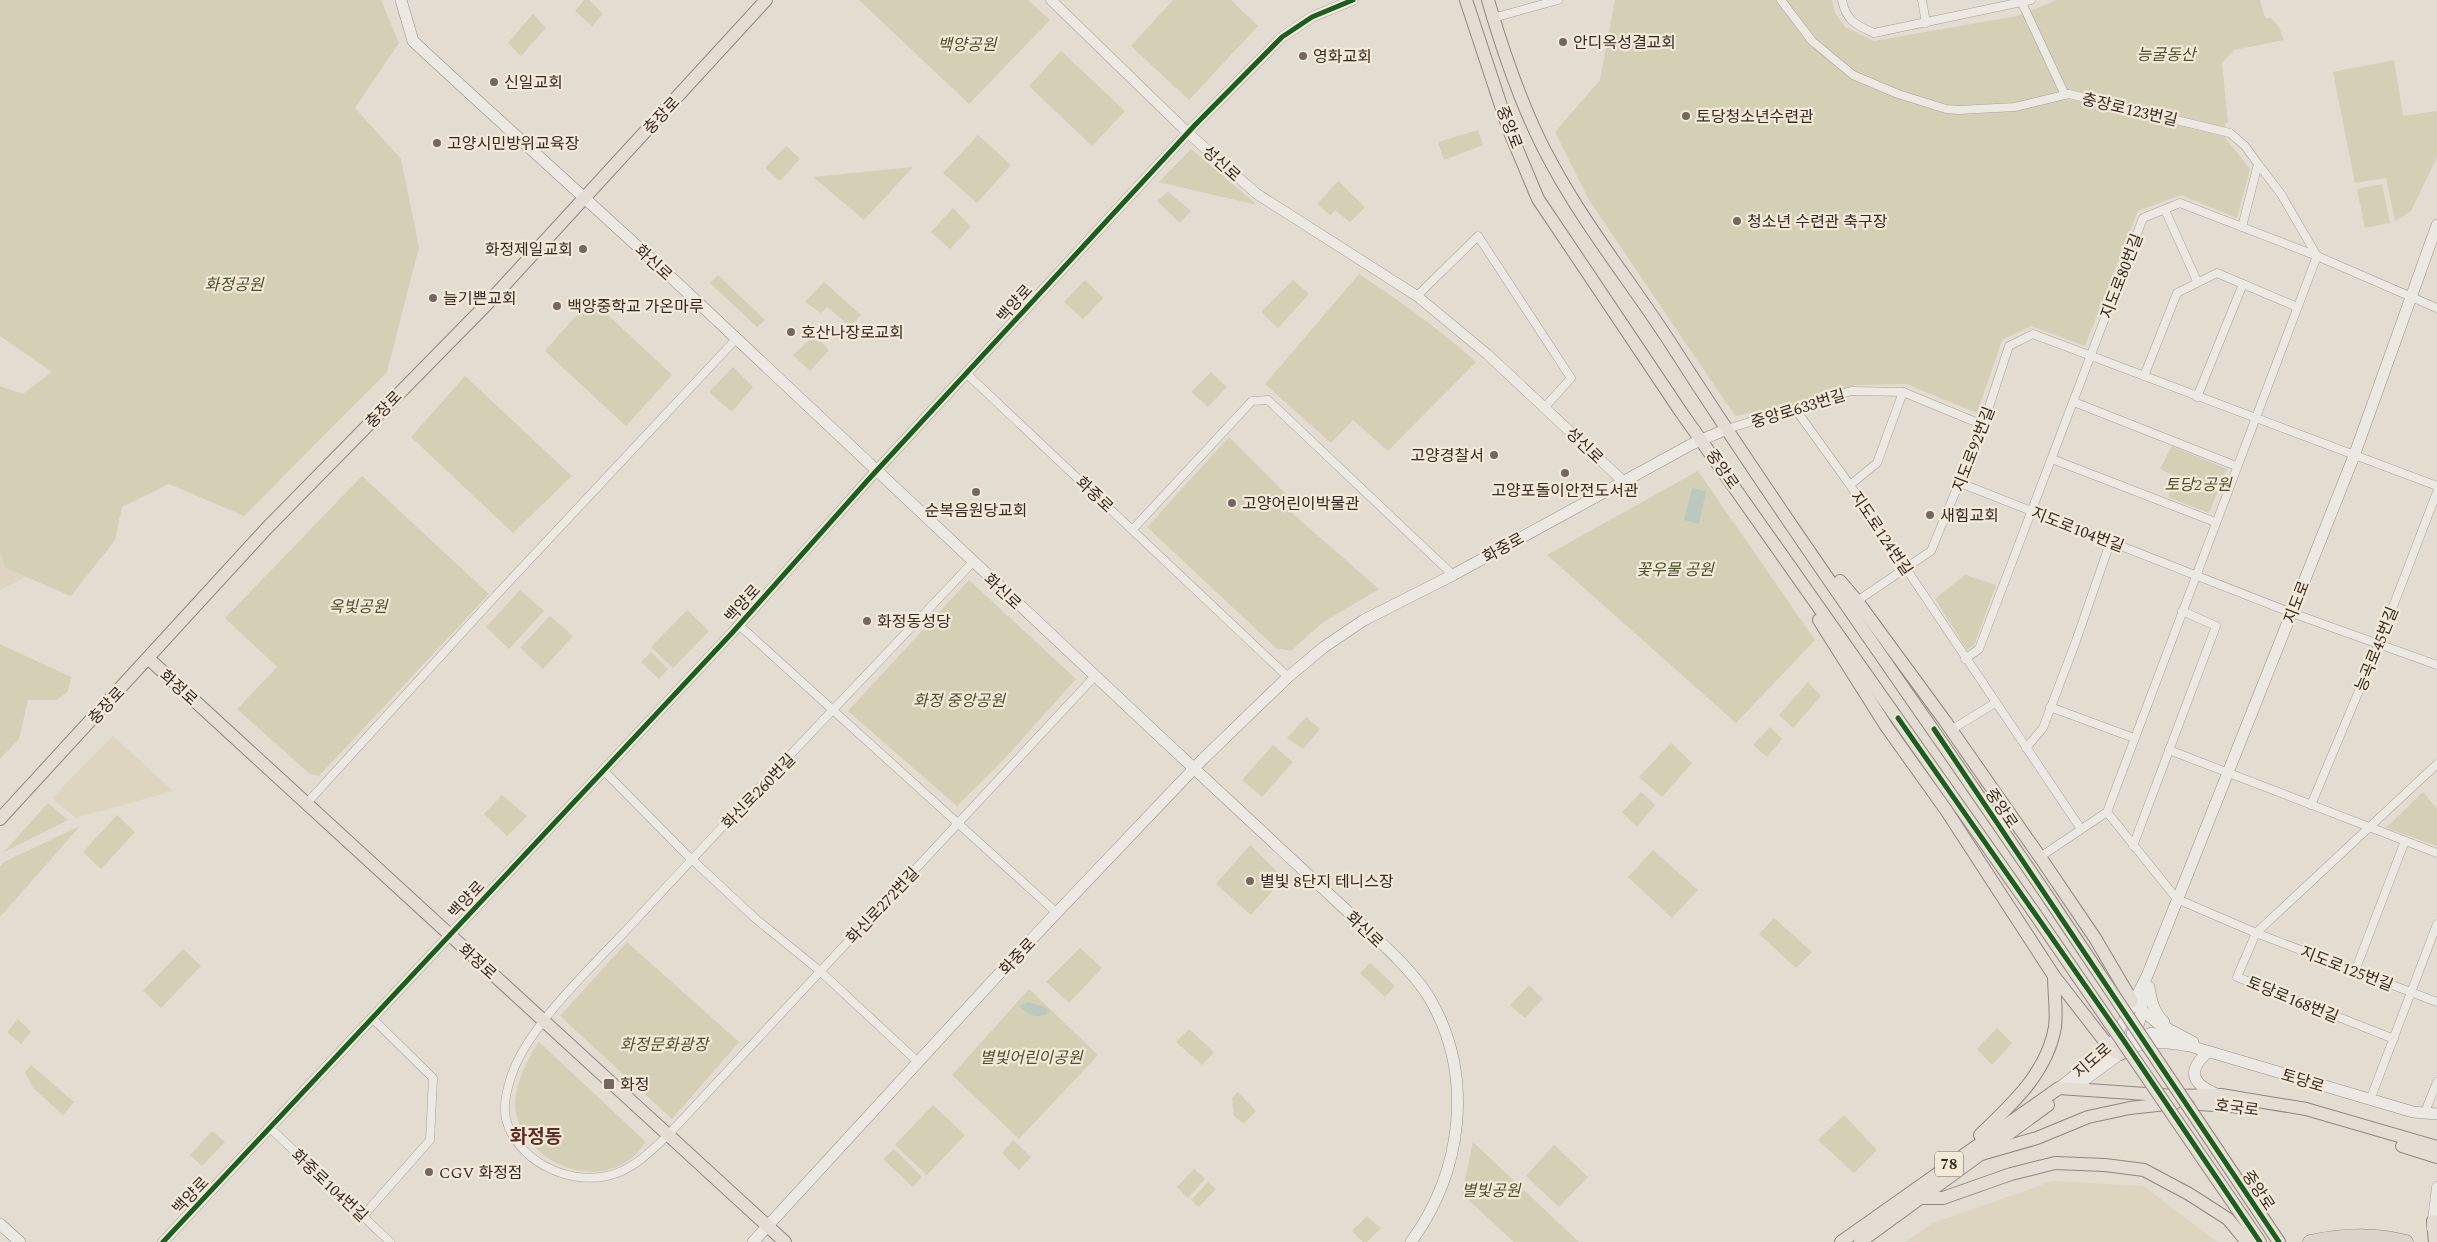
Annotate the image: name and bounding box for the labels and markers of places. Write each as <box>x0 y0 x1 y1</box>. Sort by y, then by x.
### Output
place label: 안디옥성결교회 <box>1573 31 1676 55</box>
marker: 안디옥성결교회 <box>1557 36 1569 48</box>
place label: 영화교회 <box>1313 45 1372 69</box>
marker: 영화교회 <box>1297 50 1309 62</box>
place label: 신일교회 <box>504 71 563 95</box>
marker: 신일교회 <box>488 76 500 88</box>
place label: 토당청소년수련관 <box>1696 105 1814 129</box>
marker: 토당청소년수련관 <box>1680 110 1692 122</box>
place label: 고양시민방위교육장 <box>447 132 580 156</box>
marker: 고양시민방위교육장 <box>431 137 443 149</box>
place label: 청소년 수련관 축구장 <box>1747 210 1888 234</box>
marker: 청소년 수련관 축구장 <box>1731 215 1743 227</box>
place label: 화정제일교회 <box>485 238 573 262</box>
marker: 화정제일교회 <box>577 243 589 255</box>
place label: 늘기쁜교회 <box>443 287 517 311</box>
marker: 늘기쁜교회 <box>427 292 439 304</box>
place label: 백양중학교 가온마루 <box>567 295 704 319</box>
marker: 백양중학교 가온마루 <box>551 300 563 312</box>
place label: 호산나장로교회 <box>801 321 904 345</box>
marker: 호산나장로교회 <box>785 326 797 338</box>
place label: 고양경찰서 <box>1410 444 1484 468</box>
marker: 고양경찰서 <box>1488 449 1500 461</box>
marker: 고양포돌이안전도서관 <box>1559 467 1571 479</box>
place label: 고양포돌이안전도서관 <box>1491 479 1639 503</box>
marker: 순복음원당교회 <box>970 486 982 498</box>
place label: 고양어린이박물관 <box>1242 492 1360 516</box>
marker: 고양어린이박물관 <box>1226 497 1238 509</box>
place label: 순복음원당교회 <box>924 499 1028 523</box>
place label: 새힘교회 <box>1940 504 1999 528</box>
marker: 새힘교회 <box>1924 509 1936 521</box>
place label: 화정동성당 <box>877 610 951 634</box>
marker: 화정동성당 <box>861 615 873 627</box>
place label: 별빛 8단지 테니스장 <box>1260 870 1394 894</box>
marker: 별빛 8단지 테니스장 <box>1244 875 1256 887</box>
place label: 화정 <box>620 1073 649 1097</box>
marker: 화정 <box>602 1077 616 1091</box>
place label: CGV 화정점 <box>439 1161 523 1185</box>
marker: CGV 화정점 <box>423 1166 435 1178</box>

